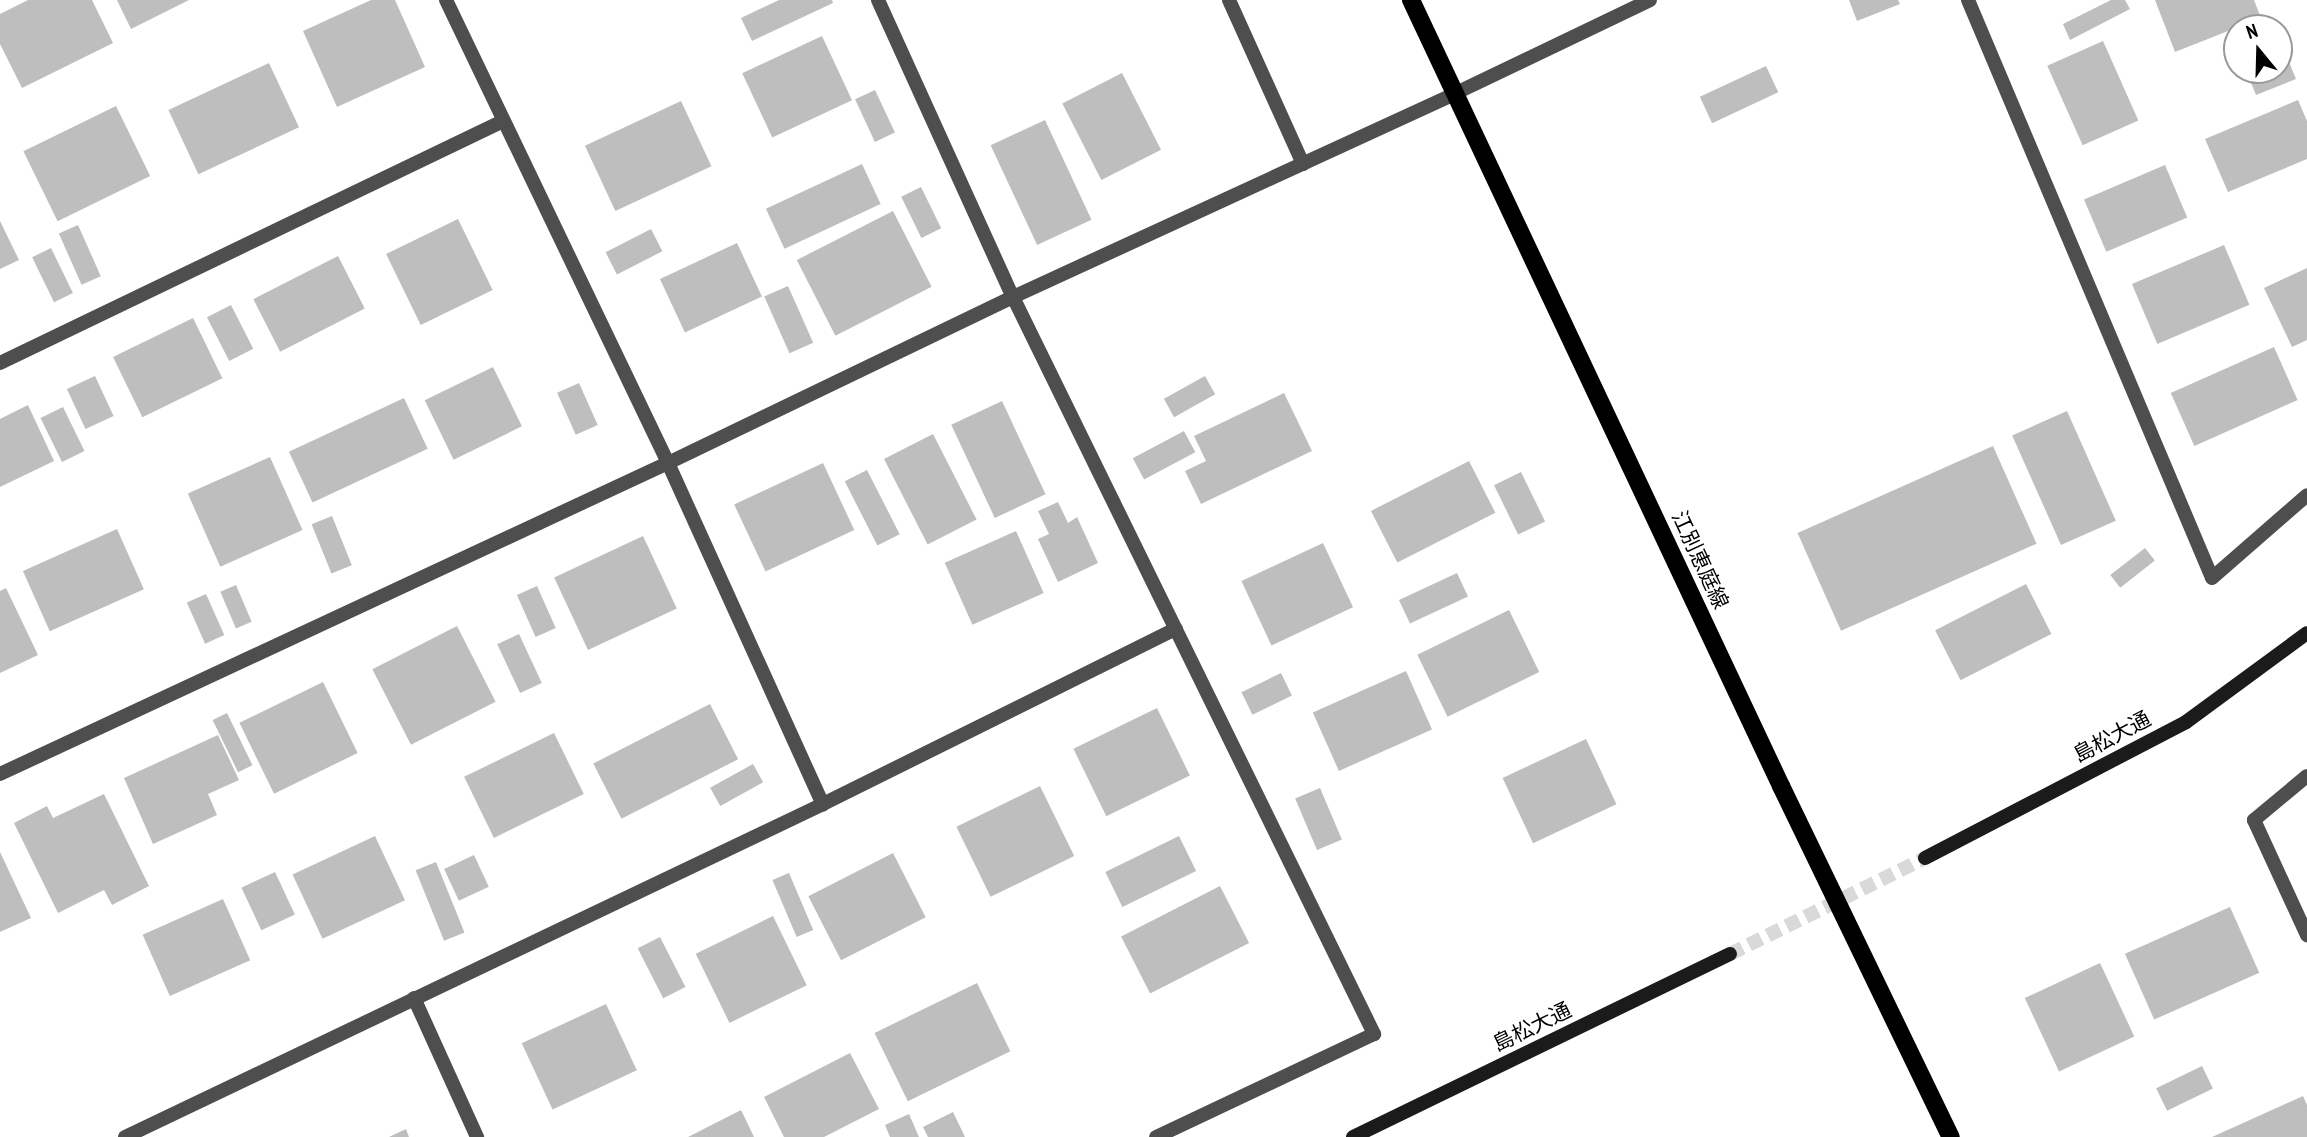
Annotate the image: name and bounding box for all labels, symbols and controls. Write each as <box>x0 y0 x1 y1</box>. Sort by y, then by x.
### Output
north arrow <box>2223 14 2293 84</box>
text: N <box>2243 18 2261 44</box>
street label: 江別恵庭線 <box>1666 507 1734 613</box>
street label: 島松大通 <box>2069 706 2155 768</box>
street label: 島松大通 <box>1489 997 1575 1057</box>

